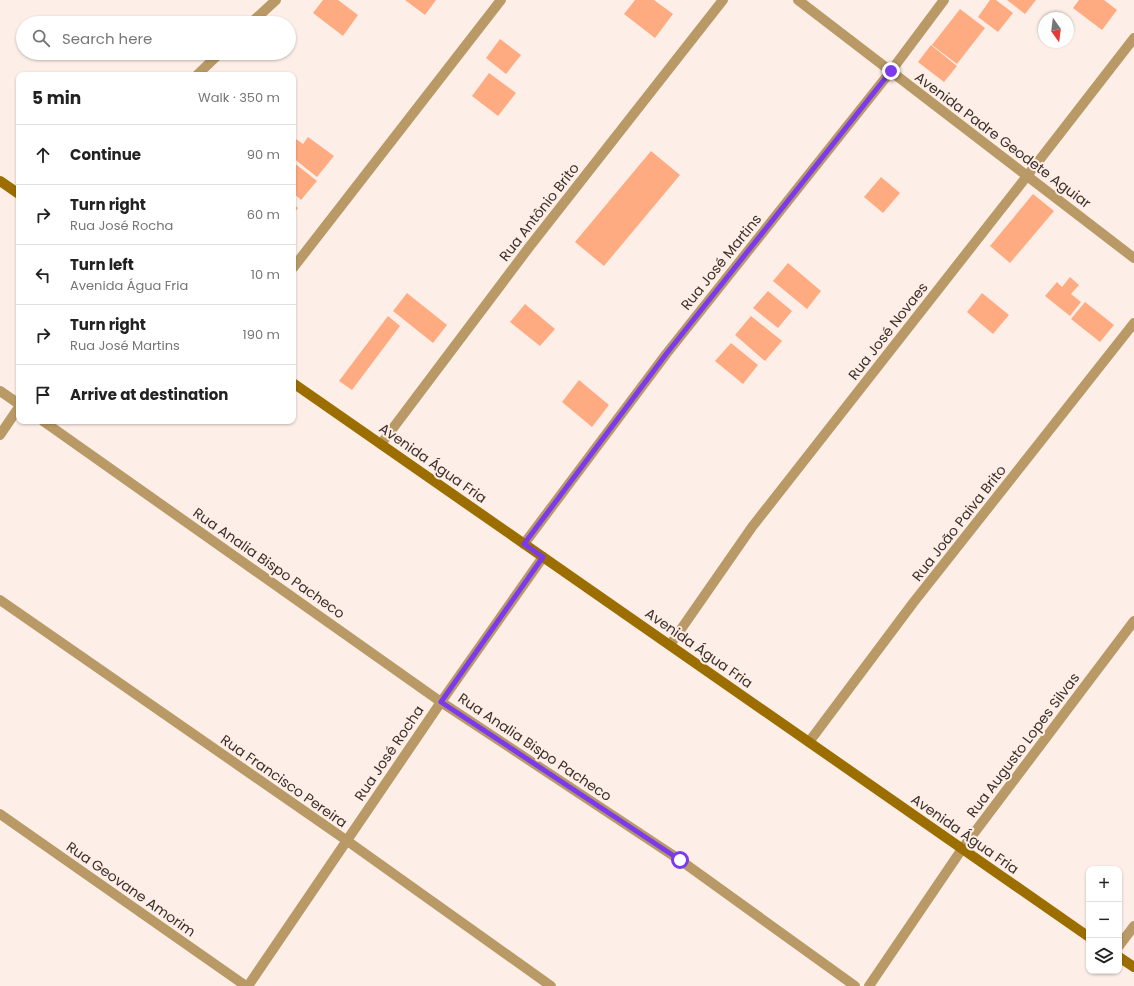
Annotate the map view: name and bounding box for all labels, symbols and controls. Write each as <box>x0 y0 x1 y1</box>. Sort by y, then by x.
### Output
north arrow <box>1038 12 1074 48</box>
search box <box>16 16 296 60</box>
icon: search <box>30 27 52 49</box>
text: Search here <box>62 28 152 49</box>
route end <box>882 62 900 80</box>
street label: Avenida Padre Geodete Aguiar <box>911 67 1095 213</box>
text: 5 min <box>32 86 81 110</box>
text: Walk · 350 m <box>198 88 280 107</box>
icon: ahead <box>32 144 54 166</box>
text: Continue <box>70 144 141 165</box>
text: 90 m <box>247 145 280 164</box>
street label: Rua Antônio Brito <box>494 159 584 265</box>
text: Turn right <box>70 194 146 215</box>
icon: right <box>32 204 54 226</box>
text: 60 m <box>247 205 280 224</box>
street label: Rua José Martins <box>676 210 766 314</box>
text: Rua José Rocha <box>70 216 173 235</box>
text: Turn left <box>70 254 134 275</box>
icon: left <box>32 264 54 286</box>
text: 10 m <box>251 265 280 284</box>
text: Avenida Água Fria <box>70 276 188 295</box>
street label: Rua José Novaes <box>844 278 932 384</box>
text: Turn right <box>70 314 146 335</box>
icon: right <box>32 324 54 346</box>
text: 190 m <box>243 325 280 344</box>
text: Rua José Martins <box>70 336 180 355</box>
icon: arrive <box>32 384 54 406</box>
text: Arrive at destination <box>70 384 228 405</box>
street label: Avenida Água Fria <box>375 418 491 508</box>
street label: Rua João Paiva Brito <box>907 461 1011 585</box>
street label: Rua Analia Bispo Pacheco <box>189 503 349 623</box>
street label: Avenida Água Fria <box>641 603 757 693</box>
street label: Rua Augusto Lopes Silvas <box>962 668 1084 822</box>
street label: Rua Analia Bispo Pacheco <box>454 688 616 806</box>
street label: Rua José Rocha <box>350 701 428 805</box>
street label: Rua Francisco Pereira <box>217 730 351 832</box>
street label: Avenida Água Fria <box>907 789 1023 879</box>
street label: Rua Geovane Amorim <box>62 837 200 941</box>
route start <box>671 851 689 869</box>
map controls <box>1086 866 1122 974</box>
button: + <box>1086 866 1122 902</box>
button: − <box>1086 902 1122 938</box>
button: layers <box>1086 938 1122 974</box>

